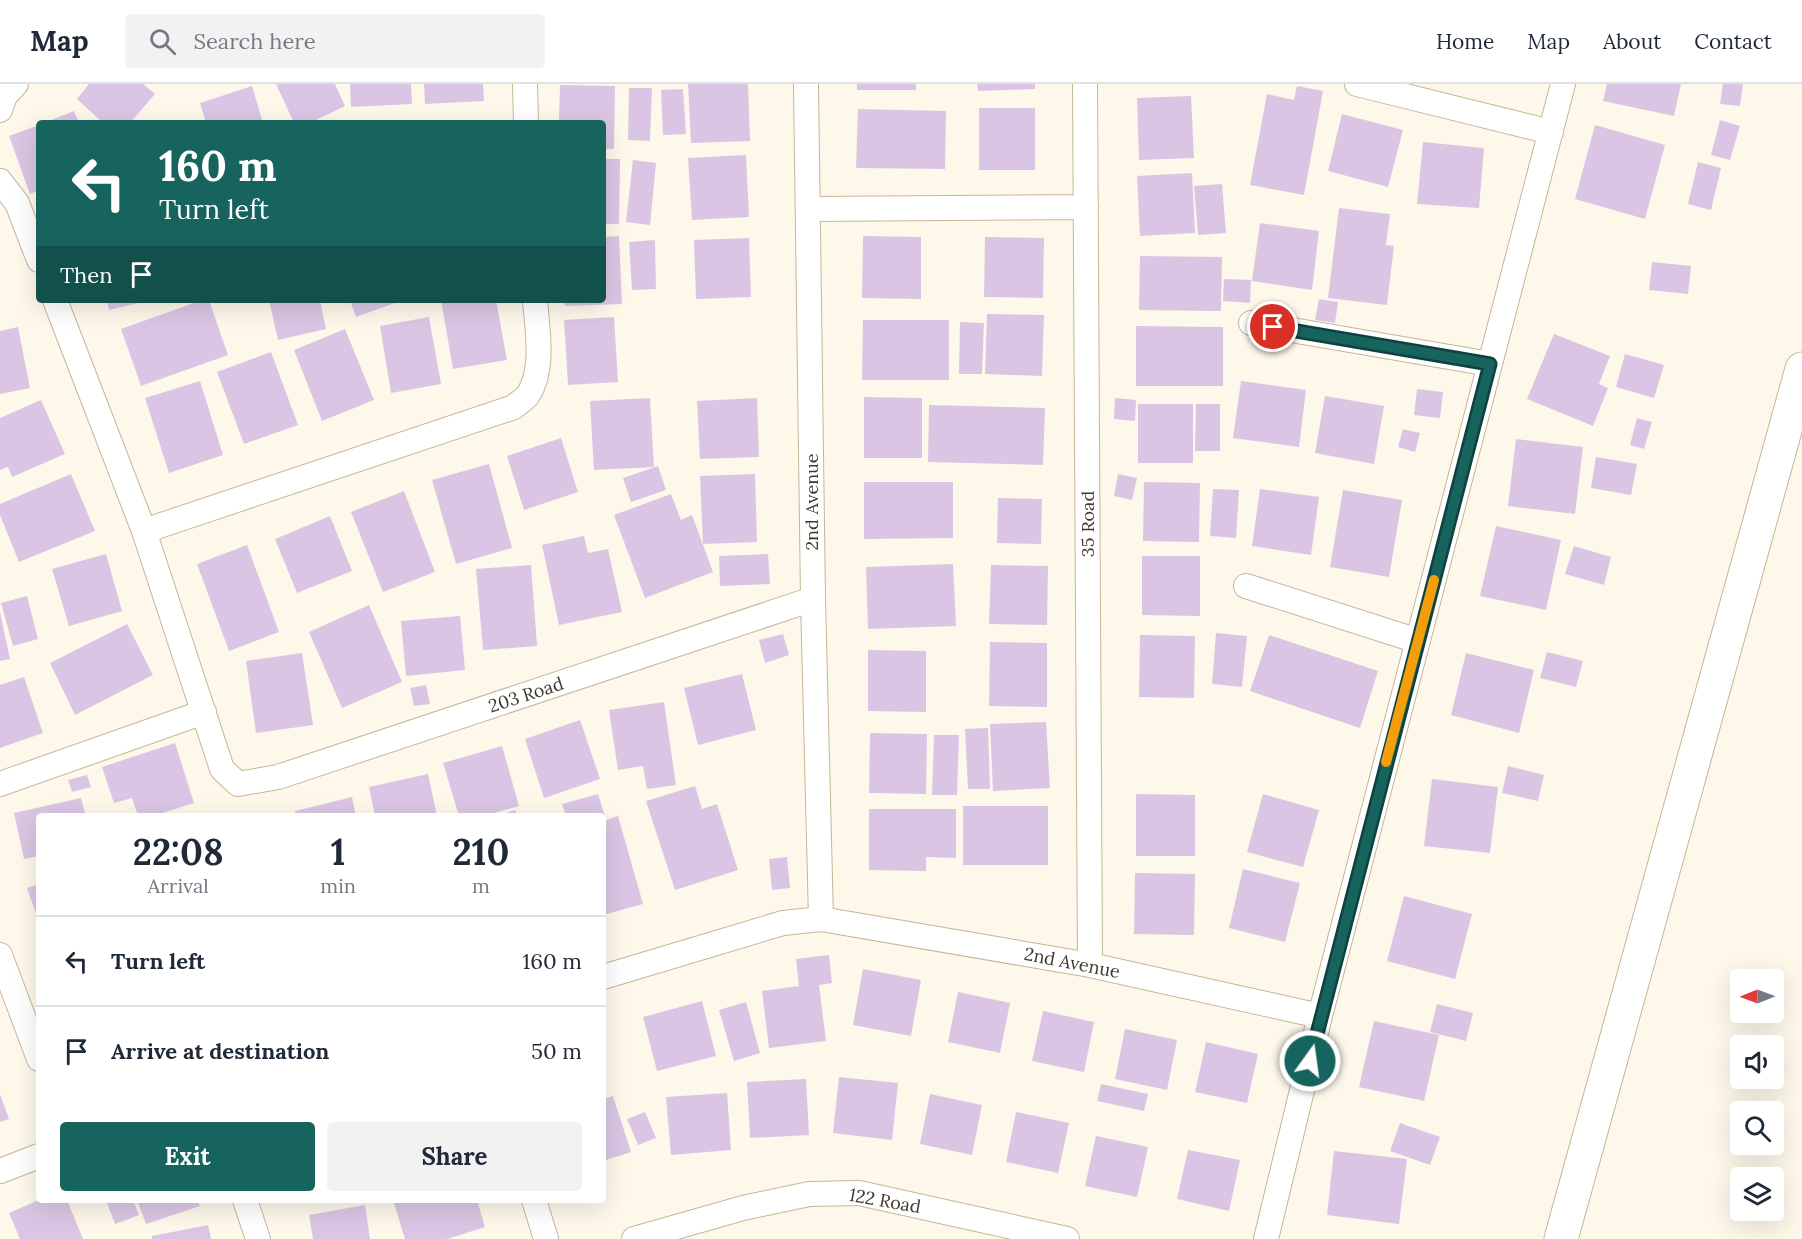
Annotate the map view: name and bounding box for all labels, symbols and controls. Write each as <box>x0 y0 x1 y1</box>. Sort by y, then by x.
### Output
search box <box>125 14 545 68</box>
text: Map <box>30 23 89 59</box>
icon: search <box>146 25 179 58</box>
text: Search here <box>194 27 316 55</box>
text: Home <box>1436 28 1494 55</box>
text: Map <box>1527 28 1570 55</box>
text: About <box>1603 28 1661 55</box>
text: Contact <box>1694 28 1772 55</box>
text: 160 m <box>159 139 277 193</box>
icon: left <box>60 144 138 222</box>
text: Turn left <box>159 192 269 226</box>
icon: arrive <box>125 258 158 291</box>
text: Then <box>60 261 113 289</box>
pin <box>1247 301 1298 352</box>
icon: arrive <box>1256 310 1289 343</box>
street label: 2nd Avenue <box>800 453 823 551</box>
street label: 35 Road <box>1076 491 1099 557</box>
street label: 203 Road <box>485 672 566 717</box>
text: 22:08 <box>133 829 224 875</box>
text: 1 <box>331 829 345 875</box>
text: 210 <box>453 829 509 875</box>
text: Arrival <box>148 873 209 898</box>
text: min <box>320 873 356 898</box>
text: m <box>472 873 490 898</box>
street label: 2nd Avenue <box>1022 942 1122 983</box>
icon: left <box>60 945 93 978</box>
text: Turn left <box>111 947 205 975</box>
text: 160 m <box>522 947 582 975</box>
north arrow <box>1730 969 1784 1023</box>
map controls <box>1730 969 1784 1221</box>
position arrow <box>1278 1029 1342 1093</box>
icon: arrive <box>60 1035 93 1068</box>
button: sound <box>1730 1035 1784 1089</box>
text: Arrive at destination <box>111 1037 329 1065</box>
text: 50 m <box>531 1037 582 1065</box>
button: search <box>1730 1101 1784 1155</box>
button: Exit <box>60 1122 315 1191</box>
button: Share <box>327 1122 582 1191</box>
button: layers <box>1730 1167 1784 1221</box>
street label: 122 Road <box>847 1183 923 1218</box>

